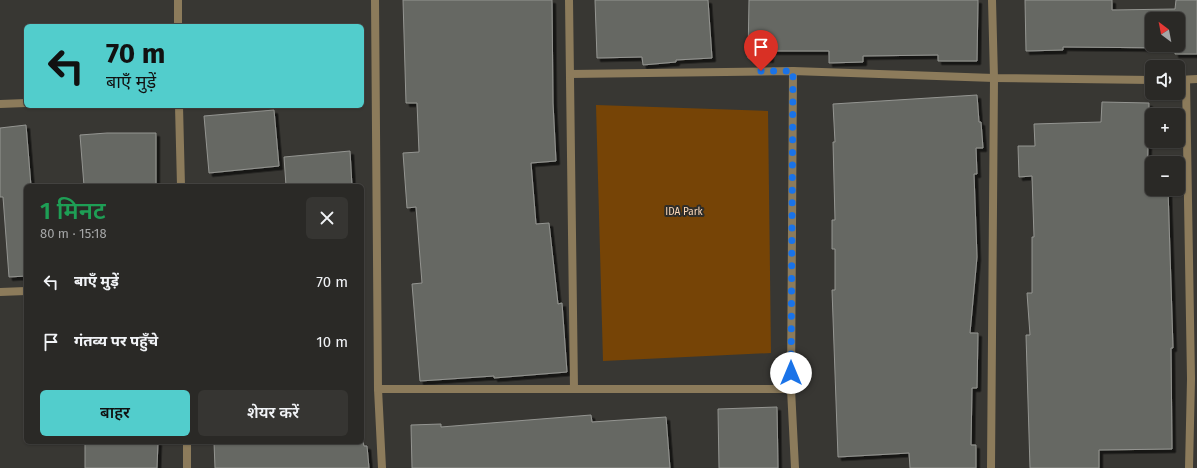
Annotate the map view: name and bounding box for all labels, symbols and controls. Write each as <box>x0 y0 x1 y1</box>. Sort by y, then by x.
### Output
north arrow <box>1145 12 1185 52</box>
map controls <box>1145 12 1185 196</box>
pin <box>744 30 778 71</box>
icon: arrive <box>750 36 772 58</box>
text: 70 m <box>106 37 165 70</box>
icon: left <box>40 40 92 92</box>
button: sound <box>1145 60 1185 100</box>
text: बाएँ मुड़ें <box>106 71 156 93</box>
button: + <box>1145 108 1185 148</box>
button: − <box>1145 156 1185 196</box>
text: 1 मिनट <box>40 197 106 225</box>
button: close <box>306 197 348 239</box>
park label: IDA Park <box>665 206 704 218</box>
text: 80 m · 15:18 <box>40 226 107 241</box>
icon: left <box>40 271 62 293</box>
text: बाएँ मुड़ें <box>74 272 119 290</box>
text: 70 m <box>316 273 348 291</box>
icon: arrive <box>40 331 62 353</box>
text: गंतव्य पर पहुँचे <box>74 332 158 350</box>
text: 10 m <box>316 333 348 351</box>
position arrow <box>770 352 812 394</box>
button: बाहर <box>40 390 190 436</box>
button: शेयर करें <box>198 390 348 436</box>

